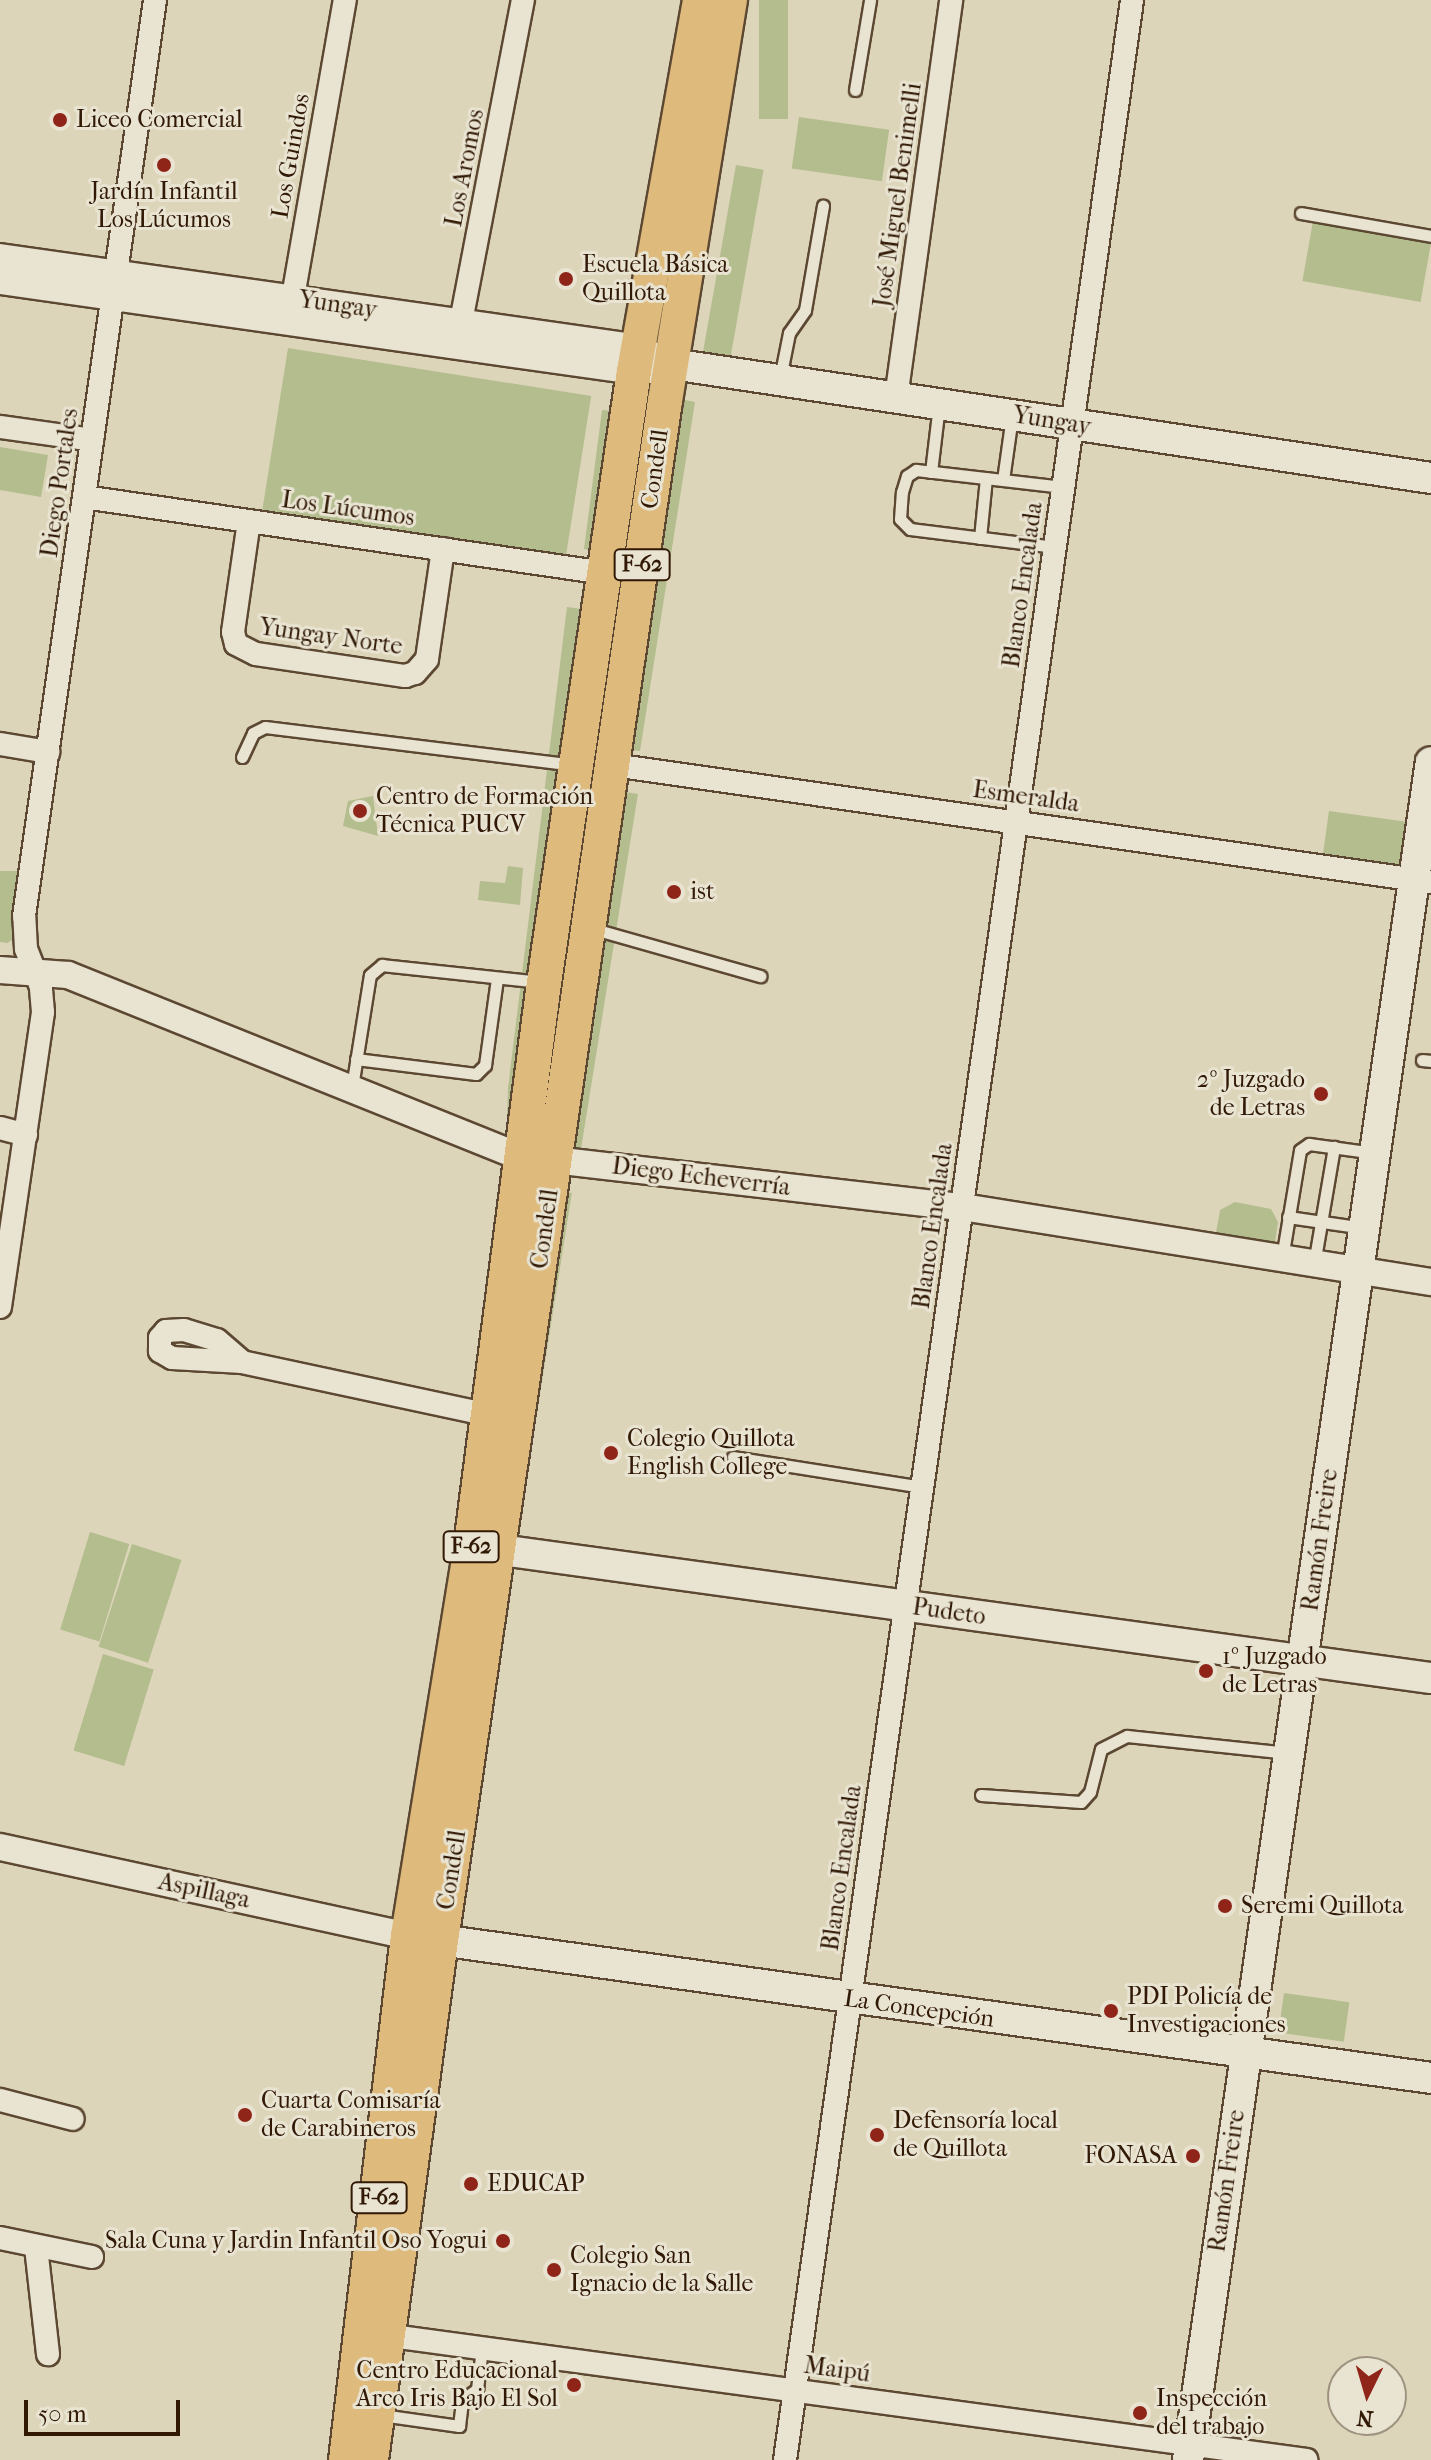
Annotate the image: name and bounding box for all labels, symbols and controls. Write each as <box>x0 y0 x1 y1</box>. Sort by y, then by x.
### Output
street label: José Miguel Benimelli <box>868 81 928 309</box>
street label: Los Guindos <box>266 91 316 221</box>
place label: Liceo Comercial <box>76 106 243 134</box>
street label: Los Aromos <box>439 107 491 229</box>
marker: Liceo Comercial <box>51 111 69 129</box>
marker: Jardín Infantil Los Lúcumos <box>155 156 173 174</box>
place label: Jardín Infantil Los Lúcumos <box>90 178 238 234</box>
place label: Escuela Básica Quillota <box>582 251 728 307</box>
marker: Escuela Básica Quillota <box>557 270 575 288</box>
street label: Yungay <box>297 285 379 325</box>
street label: Yungay <box>1011 401 1093 441</box>
street label: Diego Portales <box>35 407 85 559</box>
street label: Condell <box>635 427 675 511</box>
street label: Los Lúcumos <box>280 485 416 533</box>
street label: Blanco Encalada <box>997 500 1049 670</box>
road number: F-62 <box>612 547 672 583</box>
street label: Yungay Norte <box>258 613 404 661</box>
street label: Esmeralda <box>971 775 1081 819</box>
place label: Centro de Formación Técnica PUCV <box>376 783 593 839</box>
marker: Centro de Formación Técnica PUCV <box>351 802 369 820</box>
place label: ist <box>690 878 715 906</box>
marker: ist <box>665 883 683 901</box>
place label: 2º Juzgado de Letras <box>1197 1066 1305 1122</box>
marker: 2º Juzgado de Letras <box>1312 1085 1330 1103</box>
street label: Blanco Encalada <box>907 1141 959 1311</box>
street label: Diego Echeverría <box>610 1152 792 1202</box>
street label: Condell <box>525 1187 565 1271</box>
place label: Colegio Quillota English College <box>627 1425 795 1481</box>
marker: Colegio Quillota English College <box>602 1444 620 1462</box>
street label: Ramón Freire <box>1296 1467 1344 1613</box>
road number: F-62 <box>441 1529 501 1565</box>
street label: Pudeto <box>911 1593 987 1631</box>
place label: 1º Juzgado de Letras <box>1222 1643 1327 1699</box>
marker: 1º Juzgado de Letras <box>1197 1662 1215 1680</box>
street label: Blanco Encalada <box>816 1783 868 1953</box>
street label: Condell <box>432 1828 472 1912</box>
street label: Aspillaga <box>156 1867 252 1915</box>
place label: Seremi Quillota <box>1241 1892 1403 1920</box>
marker: Seremi Quillota <box>1216 1897 1234 1915</box>
place label: PDI Policía de Investigaciones <box>1127 1983 1286 2039</box>
street label: La Concepción <box>842 1984 996 2034</box>
marker: PDI Policía de Investigaciones <box>1102 2002 1120 2020</box>
place label: Cuarta Comisaría de Carabineros <box>261 2087 441 2143</box>
marker: Cuarta Comisaría de Carabineros <box>236 2106 254 2124</box>
place label: Defensoría local de Quillota <box>893 2107 1058 2163</box>
street label: Ramón Freire <box>1203 2108 1251 2254</box>
marker: Defensoría local de Quillota <box>868 2126 886 2144</box>
place label: FONASA <box>1084 2142 1177 2170</box>
marker: FONASA <box>1184 2147 1202 2165</box>
place label: EDUCAP <box>487 2170 584 2198</box>
marker: EDUCAP <box>462 2175 480 2193</box>
road number: F-62 <box>349 2180 409 2216</box>
place label: Sala Cuna y Jardin Infantil Oso Yogui <box>105 2227 487 2255</box>
marker: Sala Cuna y Jardin Infantil Oso Yogui <box>494 2232 512 2250</box>
place label: Colegio San Ignacio de la Salle <box>570 2242 753 2298</box>
marker: Colegio San Ignacio de la Salle <box>545 2261 563 2279</box>
street label: Maipú <box>802 2351 872 2389</box>
north arrow <box>1327 2356 1407 2436</box>
place label: Centro Educacional Arco Iris Bajo El Sol <box>356 2357 558 2413</box>
marker: Centro Educacional Arco Iris Bajo El Sol <box>565 2376 583 2394</box>
scale bar <box>28 2384 184 2434</box>
place label: Inspección del trabajo <box>1156 2385 1267 2441</box>
text: 50 m <box>38 2400 87 2428</box>
marker: Inspección del trabajo <box>1131 2404 1149 2422</box>
text: N <box>1356 2404 1375 2432</box>

